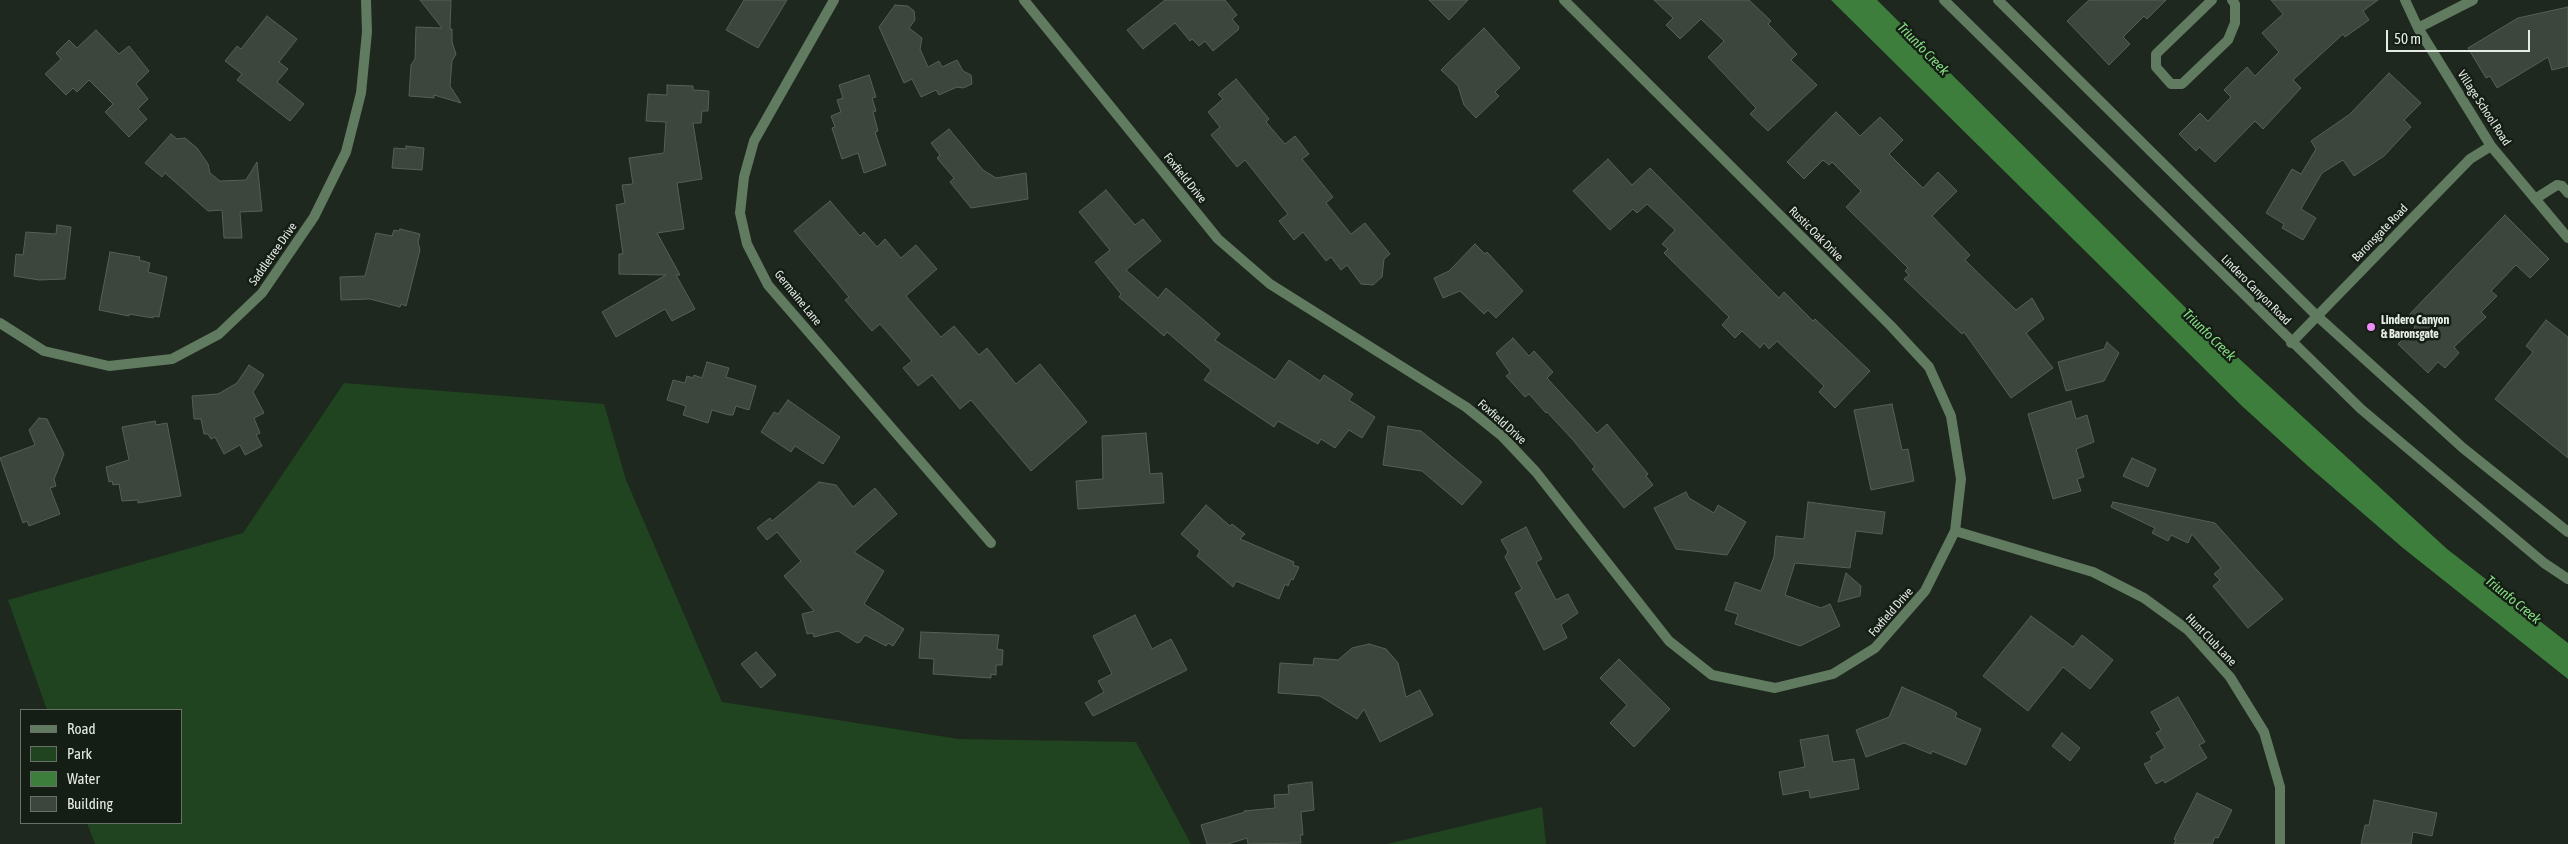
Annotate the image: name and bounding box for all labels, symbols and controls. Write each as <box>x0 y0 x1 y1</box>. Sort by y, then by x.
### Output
water label: Triunfo Creek <box>1894 19 1952 79</box>
scale bar <box>2388 20 2532 52</box>
text: 50 m <box>2394 30 2421 47</box>
street label: Village School Road <box>2454 68 2514 148</box>
street label: Foxfield Drive <box>1160 150 1210 206</box>
street label: Baronsgate Road <box>2349 201 2411 265</box>
street label: Rustic Oak Drive <box>1786 204 1846 264</box>
street label: Saddletree Drive <box>246 220 300 288</box>
street label: Lindero Canyon Road <box>2218 252 2294 328</box>
street label: Germaine Lane <box>771 268 825 328</box>
water label: Triunfo Creek <box>2179 306 2239 364</box>
place label: Lindero Canyon & Baronsgate <box>2381 313 2449 341</box>
marker: Lindero Canyon & Baronsgate <box>2365 321 2377 333</box>
street label: Foxfield Drive <box>1475 397 1529 447</box>
water label: Triunfo Creek <box>2482 572 2544 628</box>
street label: Foxfield Drive <box>1866 585 1916 639</box>
street label: Hunt Club Lane <box>2183 611 2239 669</box>
legend <box>20 709 182 824</box>
text: Road <box>67 720 96 737</box>
text: Park <box>67 745 92 762</box>
text: Water <box>67 770 100 787</box>
text: Building <box>67 795 113 812</box>

